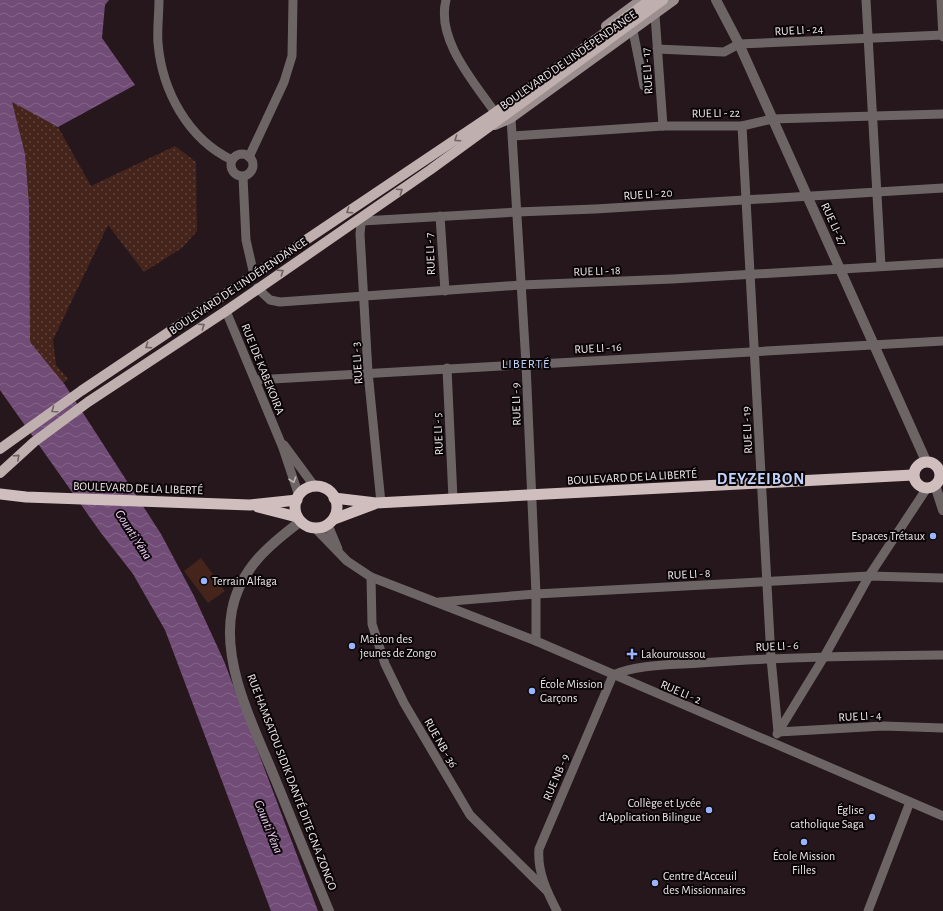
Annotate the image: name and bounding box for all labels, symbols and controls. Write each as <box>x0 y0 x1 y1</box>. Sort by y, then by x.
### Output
street label: BOULEVARD DE L'INDÉPENDANCE <box>497 7 638 112</box>
street label: RUE LI - 24 <box>774 23 824 37</box>
street label: RUE LI - 17 <box>639 47 655 95</box>
street label: RUE LI - 22 <box>692 107 741 119</box>
one-way arrow <box>454 134 461 142</box>
street label: RUE LI - 20 <box>623 186 673 202</box>
one-way arrow <box>396 188 403 196</box>
street label: RUE LI- 27 <box>819 201 849 247</box>
one-way arrow <box>346 206 353 214</box>
street label: RUE LI - 7 <box>423 232 437 276</box>
street label: BOULEVARD DE L'INDÉPENDANCE <box>166 234 309 337</box>
street label: RUE LI - 18 <box>573 264 621 278</box>
one-way arrow <box>277 269 284 277</box>
street label: RUE IDE KABEKOIRA <box>239 322 287 416</box>
one-way arrow <box>198 324 205 331</box>
one-way arrow <box>145 341 152 349</box>
street label: RUE LI - 3 <box>350 341 364 385</box>
street label: RUE LI - 16 <box>574 341 622 355</box>
district label: LIBERTÉ <box>502 357 550 371</box>
street label: RUE LI - 9 <box>509 382 523 426</box>
one-way arrow <box>51 405 58 413</box>
street label: RUE LI - 19 <box>740 406 754 454</box>
street label: RUE LI - 5 <box>431 412 445 456</box>
one-way arrow <box>12 455 20 462</box>
street label: BOULEVARD DE LA LIBERTÉ <box>567 467 697 486</box>
district label: DEYZEIBON <box>717 471 805 487</box>
one-way arrow <box>289 476 297 483</box>
street label: BOULEVARD DE LA LIBERTÉ <box>73 479 203 496</box>
water label: Gounti Yéna <box>112 508 154 562</box>
place label: Espaces Trétaux <box>851 530 925 542</box>
marker: Espaces Trétaux <box>928 531 938 541</box>
street label: RUE LI - 8 <box>667 567 711 581</box>
place label: Terrain Alfaga <box>212 575 278 587</box>
marker: Terrain Alfaga <box>199 576 209 586</box>
place label: Maison des jeunes de Zongo <box>360 633 436 660</box>
street label: RUE LI - 6 <box>755 639 799 653</box>
marker: Maison des jeunes de Zongo <box>347 641 357 651</box>
marker: Lakouroussou <box>626 648 638 660</box>
place label: Lakouroussou <box>641 648 705 660</box>
street label: RUE HAMSATOU SIDIK DANTÉ DITE GNA ZONGO <box>245 672 340 892</box>
place label: École Mission Garçons <box>540 677 603 704</box>
street label: RUE LI - 2 <box>659 678 704 706</box>
marker: École Mission Garçons <box>527 686 537 696</box>
street label: RUE LI - 4 <box>838 709 882 723</box>
street label: RUE NB - 36 <box>422 716 460 770</box>
street label: RUE NB - 9 <box>541 751 571 802</box>
place label: Collège et Lycée d’Application Bilingue <box>599 797 701 823</box>
water label: Gounti Yéna <box>251 798 285 856</box>
place label: Église catholique Saga <box>790 803 864 830</box>
marker: Collège et Lycée d’Application Bilingue <box>704 805 714 815</box>
marker: Église catholique Saga <box>867 812 877 822</box>
marker: École Mission Filles <box>799 837 809 847</box>
place label: École Mission Filles <box>773 849 835 876</box>
place label: Centre d'Acceuil des Missionnaires <box>663 870 746 896</box>
marker: Centre d'Acceuil des Missionnaires <box>650 878 660 888</box>

